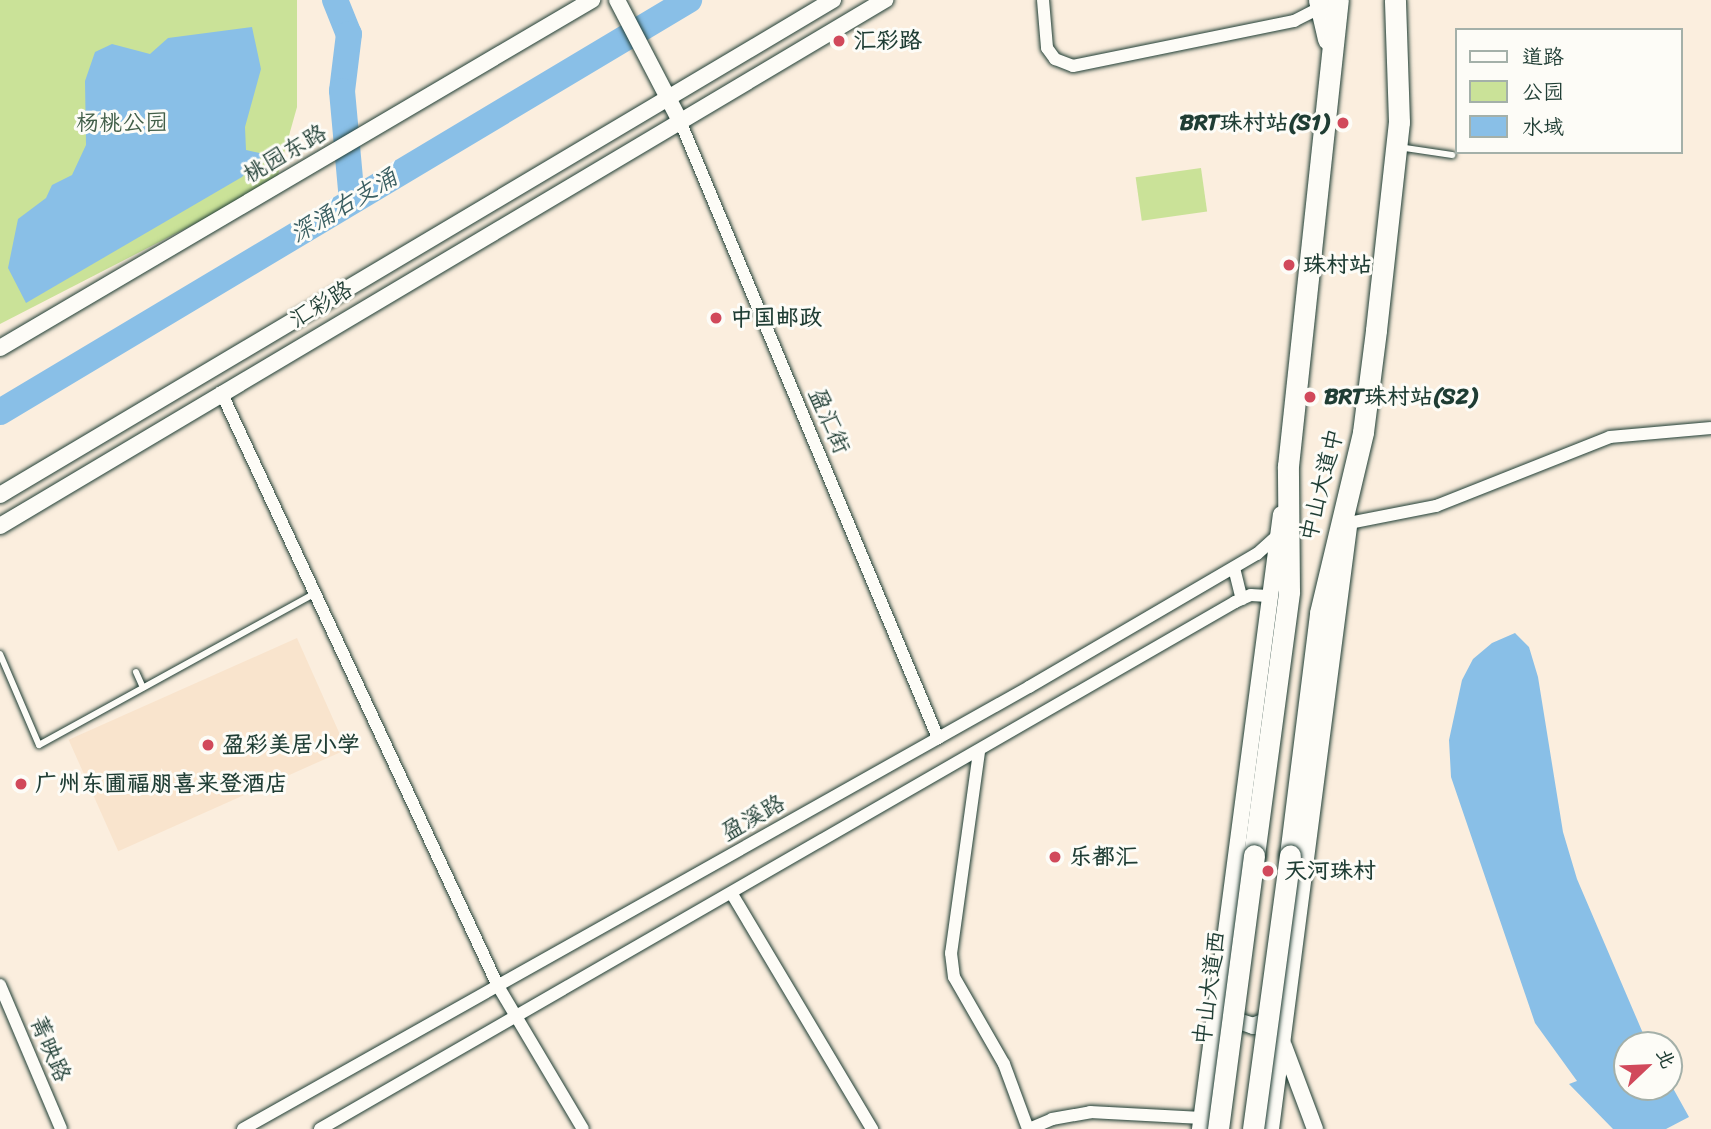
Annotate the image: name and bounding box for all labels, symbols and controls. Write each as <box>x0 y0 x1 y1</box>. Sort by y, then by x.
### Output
place label: 汇彩路 <box>853 27 922 55</box>
legend <box>1456 28 1683 154</box>
marker: 汇彩路 <box>831 33 847 49</box>
text: 道路 <box>1522 38 1564 76</box>
text: 公园 <box>1522 73 1564 111</box>
text: 水域 <box>1522 108 1564 146</box>
park label: 杨桃公园 <box>76 109 168 137</box>
place label: BRT珠村站(S1) <box>1180 109 1329 137</box>
marker: BRT珠村站(S1) <box>1335 115 1351 131</box>
street label: 桃园东路 <box>238 119 332 189</box>
water label: 深涌右支涌 <box>285 163 403 249</box>
place label: 珠村站 <box>1303 251 1372 279</box>
marker: 珠村站 <box>1281 257 1297 273</box>
street label: 汇彩路 <box>284 275 358 335</box>
place label: 中国邮政 <box>730 304 822 332</box>
marker: 中国邮政 <box>708 310 724 326</box>
place label: BRT珠村站(S2) <box>1324 383 1477 411</box>
street label: 盈汇街 <box>803 384 855 458</box>
marker: BRT珠村站(S2) <box>1302 389 1318 405</box>
street label: 中山大道中 <box>1295 426 1349 544</box>
place label: 盈彩美居小学 <box>222 731 360 759</box>
marker: 盈彩美居小学 <box>200 737 216 753</box>
place label: 广州东圃福朋喜来登酒店 <box>35 770 288 798</box>
marker: 广州东圃福朋喜来登酒店 <box>13 776 29 792</box>
street label: 盈溪路 <box>716 789 790 847</box>
place label: 乐都汇 <box>1069 843 1138 871</box>
marker: 乐都汇 <box>1047 849 1063 865</box>
place label: 天河珠村 <box>1284 857 1376 885</box>
marker: 天河珠村 <box>1258 861 1278 881</box>
street label: 中山大道西 <box>1188 929 1232 1047</box>
street label: 菁映路 <box>24 1012 76 1086</box>
north arrow <box>1613 1031 1683 1101</box>
text: 北 <box>1647 1043 1685 1074</box>

